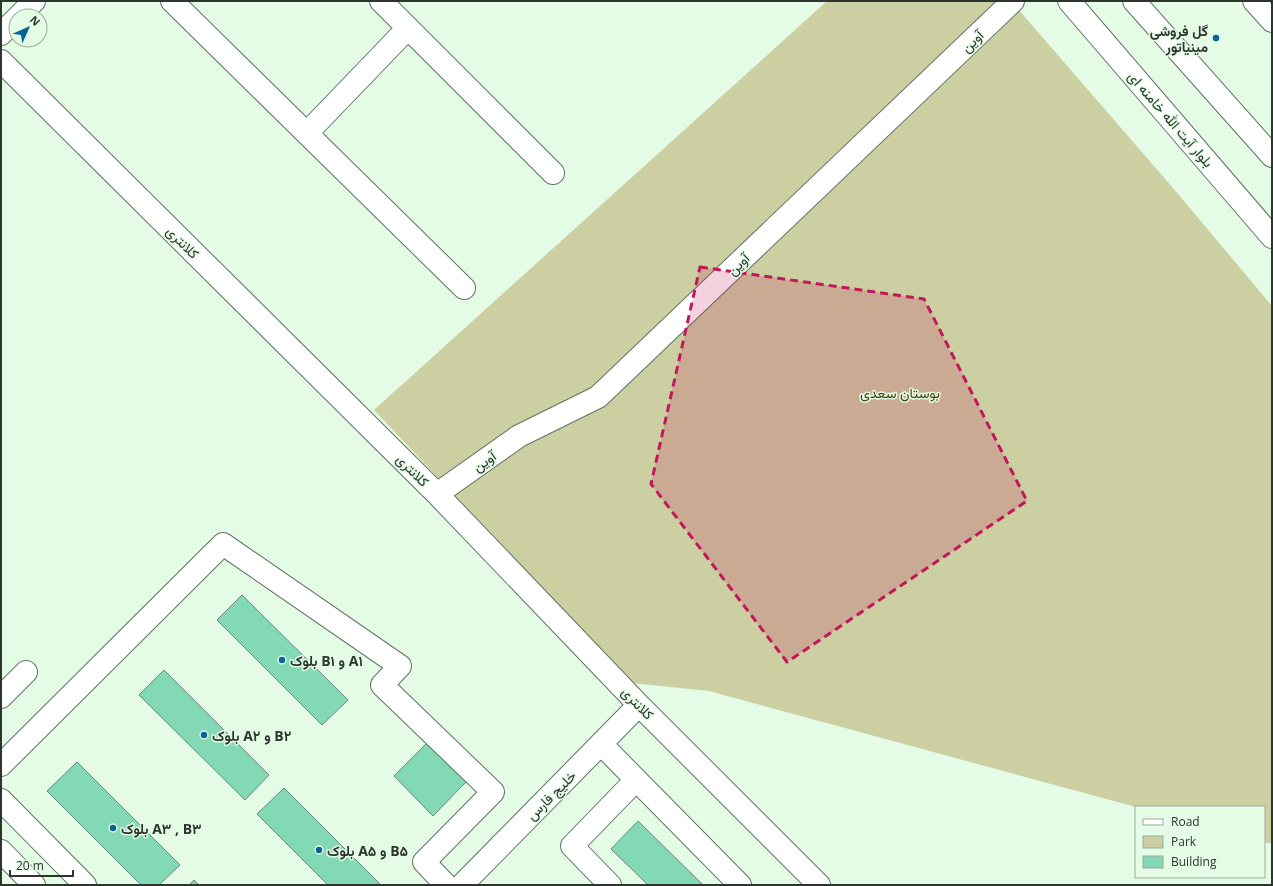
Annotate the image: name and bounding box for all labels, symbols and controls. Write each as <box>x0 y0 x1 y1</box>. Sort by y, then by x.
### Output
north arrow <box>8 8 48 48</box>
text: N <box>27 12 44 29</box>
place label: گل فروشی مینیاتور <box>1150 21 1208 56</box>
street label: آوین <box>957 24 989 56</box>
marker: گل فروشی مینیاتور <box>1211 33 1221 43</box>
street label: بلوار آیت الله خامنه ای <box>1124 67 1218 171</box>
street label: کلانتری <box>163 222 203 262</box>
street label: آوین <box>723 247 755 279</box>
park label: بوستان سعدی <box>860 383 940 402</box>
street label: آوین <box>469 445 501 476</box>
street label: کلانتری <box>393 450 433 490</box>
place label: بلوک B۱ و A۱ <box>290 651 363 670</box>
marker: بلوک B۱ و A۱ <box>277 655 287 665</box>
street label: کلانتری <box>618 682 658 724</box>
place label: بلوک A۲ و B۲ <box>212 726 292 745</box>
marker: بلوک A۲ و B۲ <box>199 730 209 740</box>
street label: خلیج فارس <box>522 766 581 825</box>
legend <box>1135 806 1265 878</box>
text: Road <box>1171 813 1200 830</box>
place label: بلوک A۳ , B۳ <box>121 819 202 838</box>
marker: بلوک A۳ , B۳ <box>108 823 118 833</box>
text: Park <box>1171 833 1197 850</box>
place label: بلوک A۵ و B۵ <box>327 841 408 860</box>
marker: بلوک A۵ و B۵ <box>314 845 324 855</box>
scale bar <box>10 852 73 878</box>
text: Building <box>1171 853 1217 870</box>
text: 20 m <box>16 857 44 874</box>

